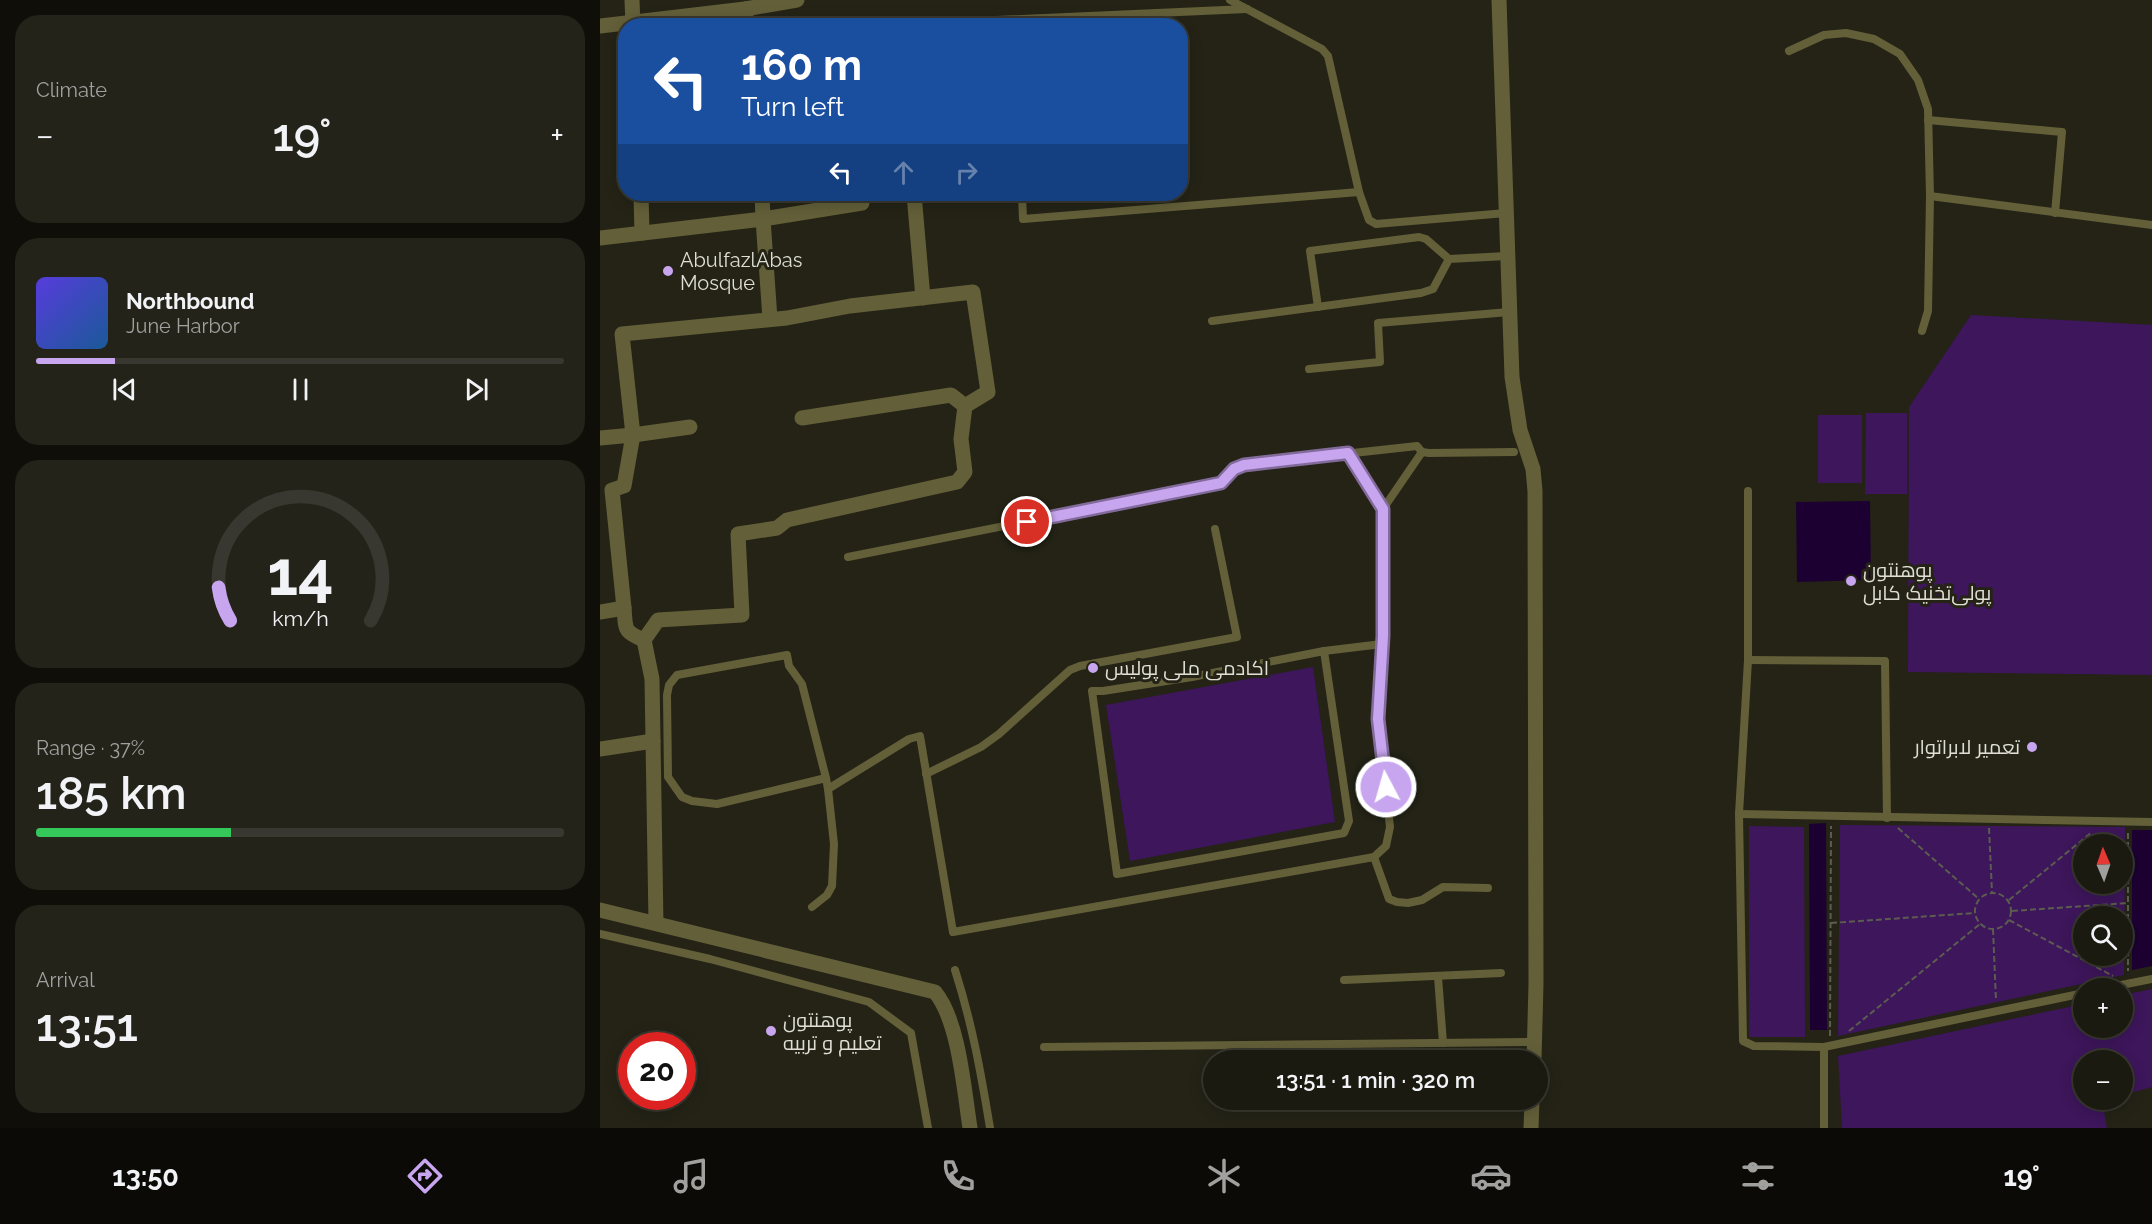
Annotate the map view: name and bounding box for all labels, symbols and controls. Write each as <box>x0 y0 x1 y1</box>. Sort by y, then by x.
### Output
text: 160 m <box>741 41 862 90</box>
icon: left <box>642 42 720 120</box>
text: Climate <box>36 78 107 102</box>
text: Turn left <box>741 91 844 122</box>
text: 19° <box>273 109 331 162</box>
text: − <box>36 116 54 155</box>
text: + <box>550 116 564 155</box>
icon: left <box>824 156 857 189</box>
icon: ahead <box>887 156 920 189</box>
icon: right <box>950 156 983 189</box>
place label: AbulfazlAbas Mosque <box>680 248 802 295</box>
marker: AbulfazlAbas Mosque <box>661 264 675 278</box>
text: Northbound <box>126 288 255 314</box>
text: June Harbor <box>126 314 240 338</box>
icon: previous <box>108 373 141 406</box>
icon: pause <box>284 373 317 406</box>
icon: next <box>460 373 493 406</box>
pin <box>1001 496 1052 547</box>
icon: arrive <box>1010 505 1043 538</box>
text: 14 <box>267 536 333 610</box>
place label: پوهنتون پولی‌تخنیک کابل <box>1863 558 1992 606</box>
marker: پوهنتون پولی‌تخنیک کابل <box>1844 574 1858 588</box>
text: km/h <box>272 606 328 631</box>
place label: اکادمی ملی پولیس <box>1105 656 1269 681</box>
marker: اکادمی ملی پولیس <box>1086 661 1100 675</box>
place label: تعمیر لابراتوار <box>1913 735 2021 759</box>
text: Range · 37% <box>36 736 145 760</box>
marker: تعمیر لابراتوار <box>2025 740 2039 754</box>
position arrow <box>1354 755 1418 819</box>
text: 185 km <box>36 767 187 820</box>
north arrow <box>2073 834 2133 894</box>
map controls <box>2073 834 2133 1110</box>
button: search <box>2073 906 2133 966</box>
text: Arrival <box>36 968 95 992</box>
button: + <box>2073 978 2133 1038</box>
text: 13:51 <box>36 999 138 1052</box>
place label: پوهنتون تعلیم و تربیه <box>783 1008 882 1057</box>
marker: پوهنتون تعلیم و تربیه <box>764 1024 778 1038</box>
speed limit sign: 20 <box>618 1032 696 1110</box>
button: − <box>2073 1050 2133 1110</box>
text: 13:51 · 1 min · 320 m <box>1276 1067 1475 1093</box>
icon: directions <box>404 1155 446 1197</box>
icon: music <box>670 1155 712 1197</box>
icon: phone <box>937 1155 979 1197</box>
icon: climate <box>1203 1155 1245 1197</box>
icon: car <box>1470 1155 1512 1197</box>
icon: filters <box>1737 1155 1779 1197</box>
text: 13:50 <box>112 1161 179 1192</box>
text: 19° <box>2003 1161 2040 1192</box>

